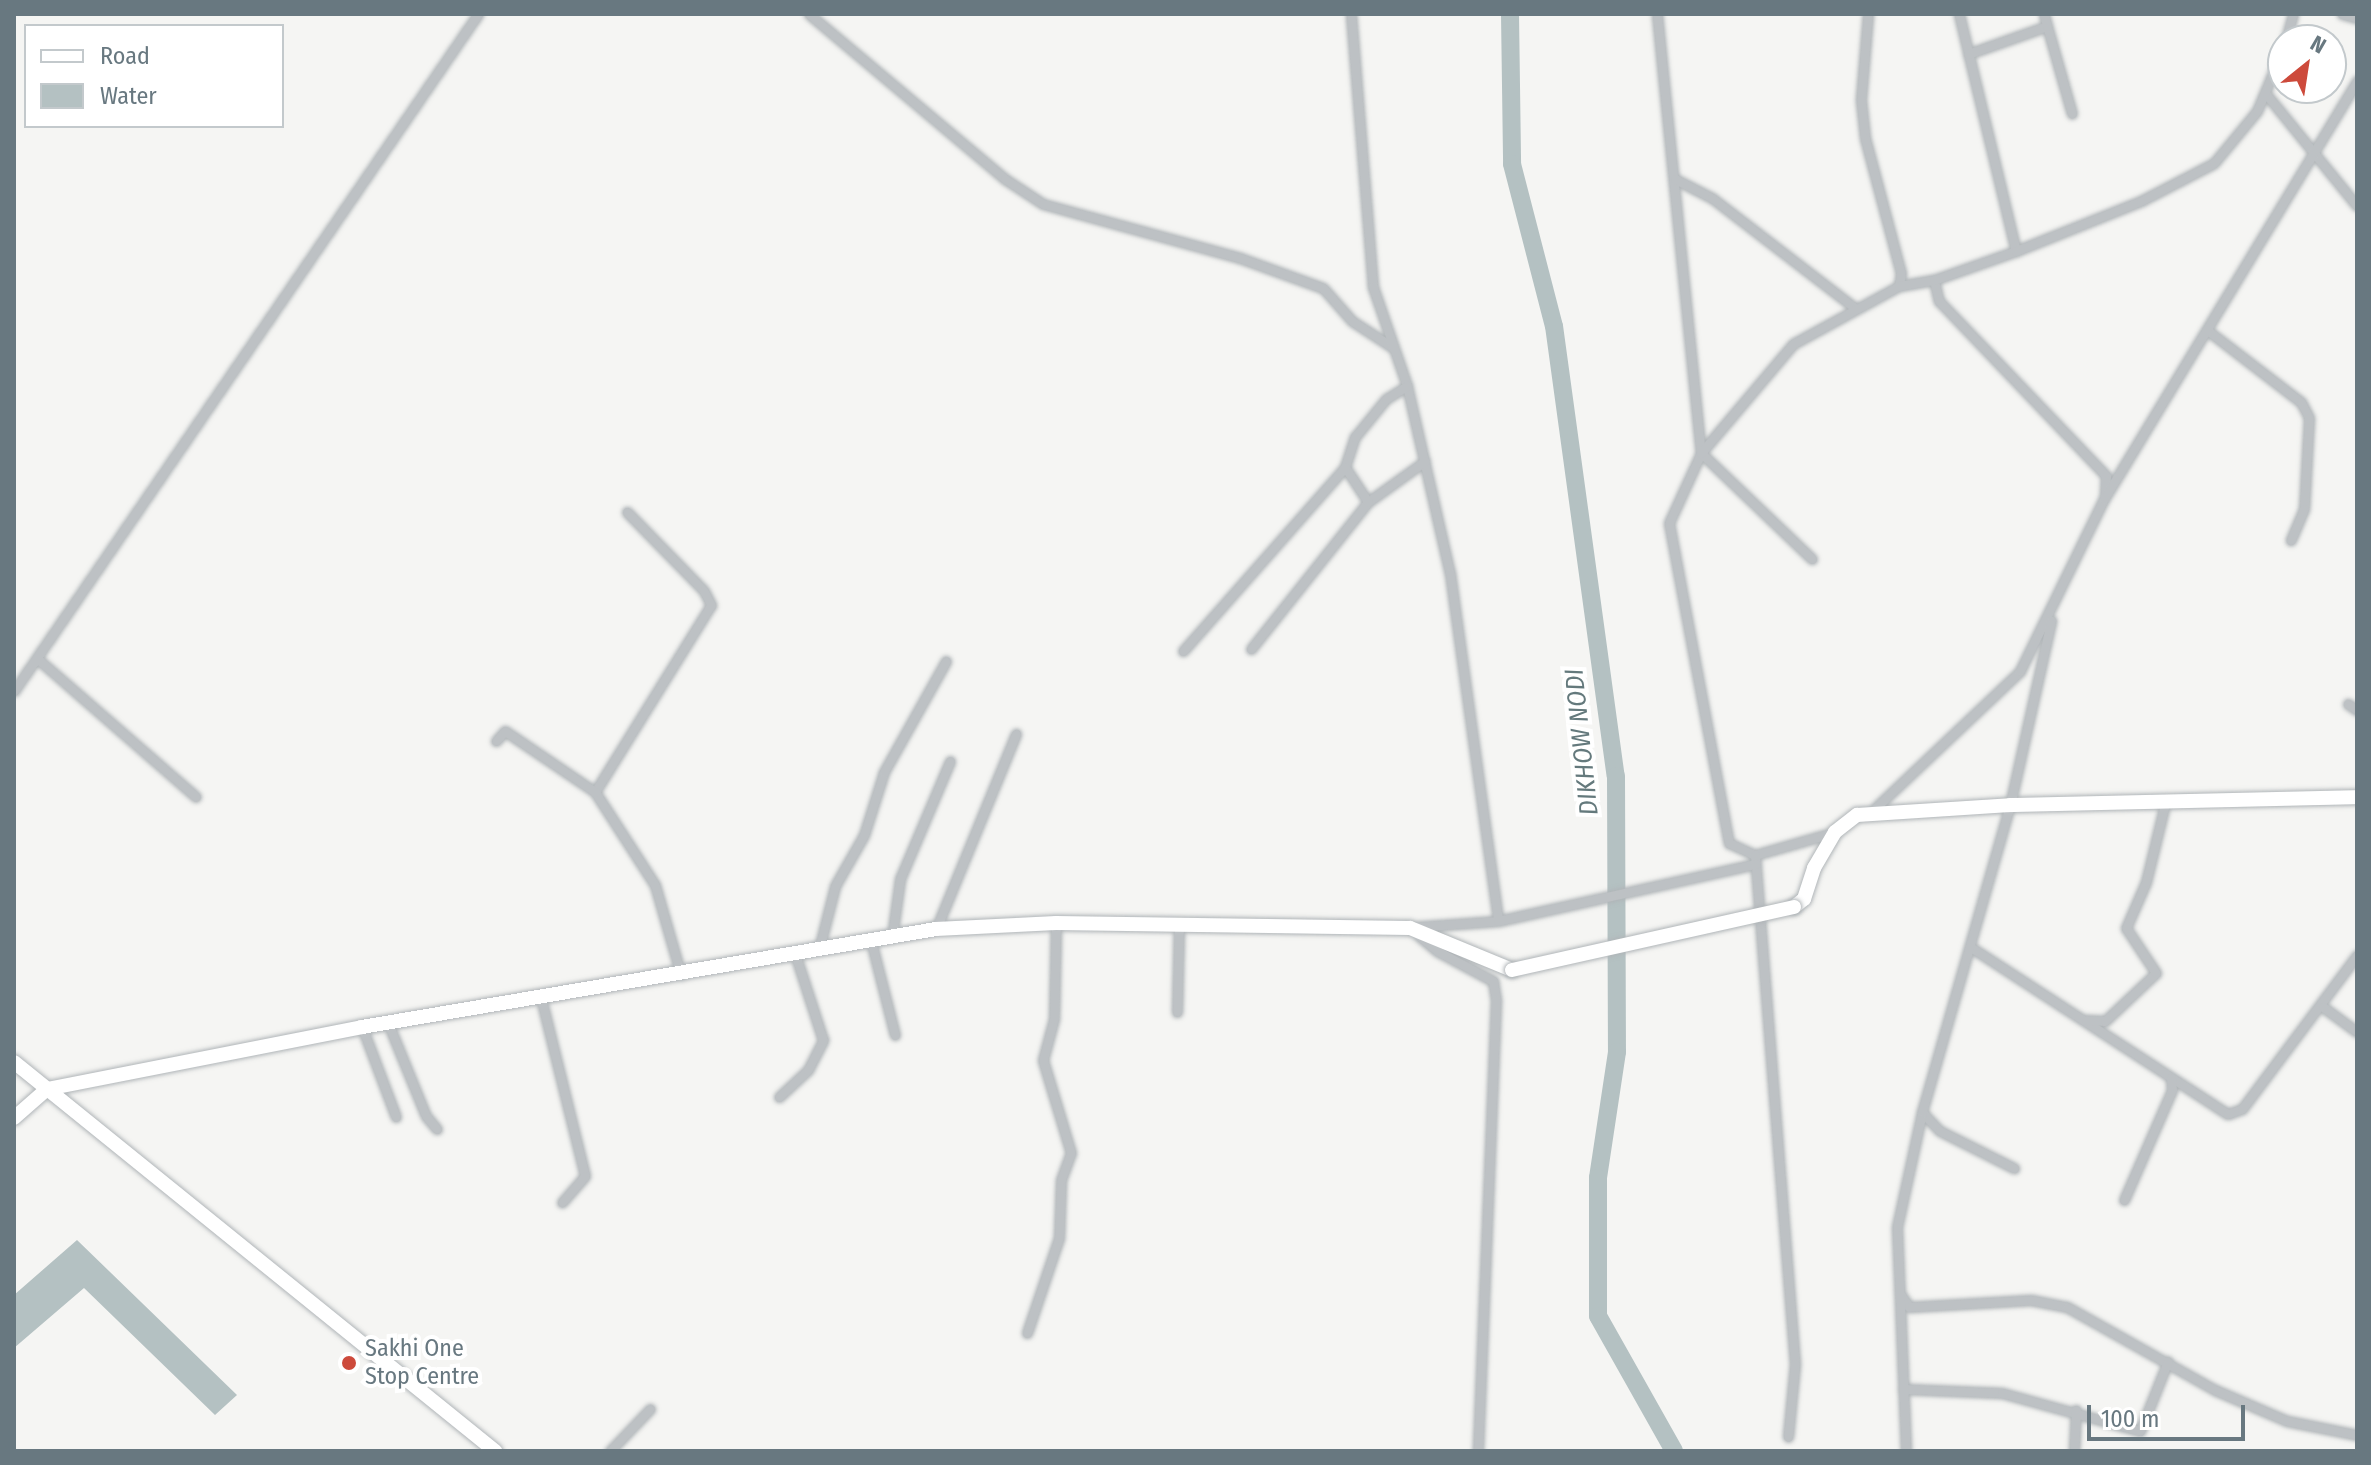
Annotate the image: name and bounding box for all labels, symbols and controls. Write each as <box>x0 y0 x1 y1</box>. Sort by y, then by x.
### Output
legend <box>24 24 284 128</box>
north arrow <box>2267 24 2347 104</box>
text: N <box>2306 30 2331 60</box>
text: Road <box>100 42 150 70</box>
text: Water <box>100 82 157 110</box>
water label: DIKHOW NODI <box>1559 667 1605 817</box>
place label: Sakhi One Stop Centre <box>365 1335 479 1391</box>
marker: Sakhi One Stop Centre <box>340 1354 358 1372</box>
scale bar <box>2091 1389 2249 1439</box>
text: 100 m <box>2101 1405 2159 1433</box>

